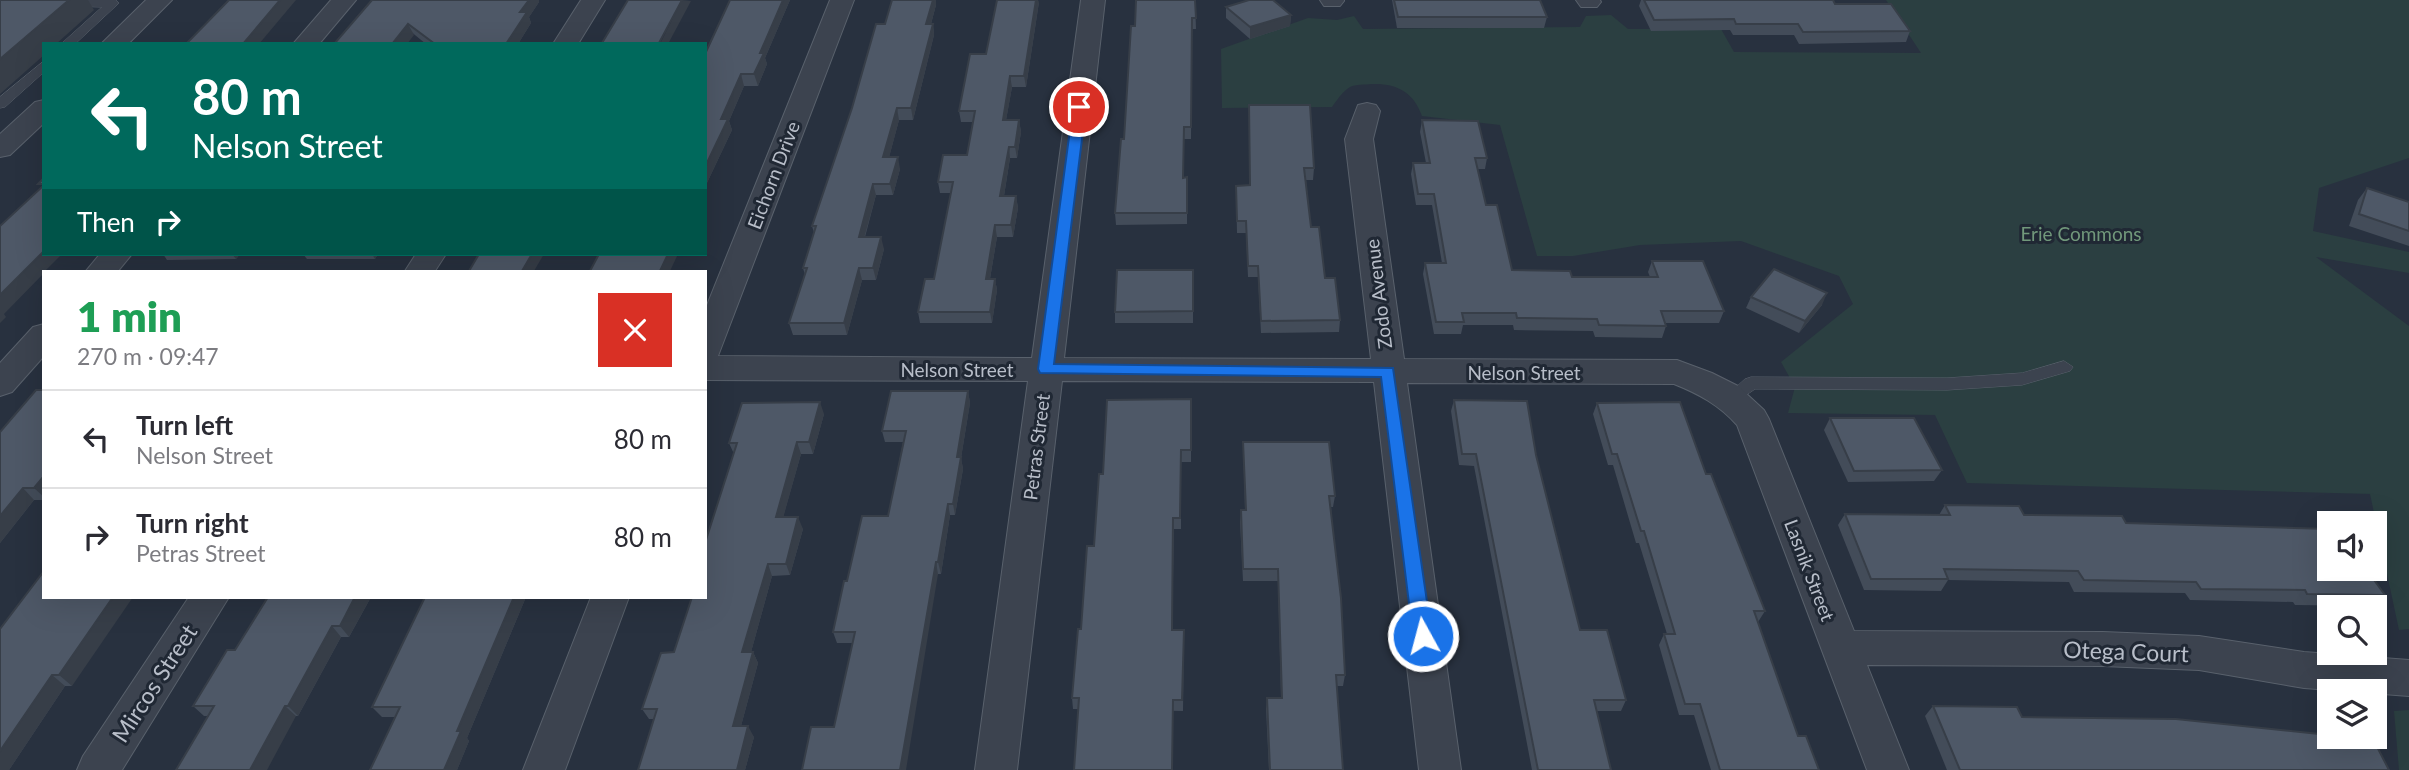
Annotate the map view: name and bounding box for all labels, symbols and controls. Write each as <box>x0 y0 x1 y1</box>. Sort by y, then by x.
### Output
text: 80 m <box>192 67 302 125</box>
icon: left <box>77 70 168 161</box>
pin <box>1049 77 1109 137</box>
icon: arrive <box>1060 88 1098 126</box>
street label: Eichorn Drive <box>742 118 804 232</box>
text: Nelson Street <box>192 126 383 165</box>
icon: right <box>149 203 187 241</box>
text: Then <box>77 206 135 238</box>
park label: Erie Commons <box>2020 222 2142 245</box>
street label: Zodo Avenue <box>1360 238 1396 350</box>
text: 1 min <box>77 291 182 341</box>
button: close <box>598 293 672 367</box>
text: 270 m · 09:47 <box>77 342 219 370</box>
street label: Nelson Street <box>900 358 1014 381</box>
street label: Nelson Street <box>1467 361 1581 384</box>
street label: Petras Street <box>1018 392 1054 502</box>
text: Turn left <box>136 409 233 441</box>
icon: left <box>77 420 115 458</box>
text: 80 m <box>614 423 672 455</box>
text: Nelson Street <box>136 441 273 469</box>
text: Turn right <box>136 507 249 539</box>
map controls <box>2317 511 2387 749</box>
button: sound <box>2317 511 2387 581</box>
street label: Lasnik Street <box>1780 516 1840 624</box>
icon: right <box>77 518 115 556</box>
text: 80 m <box>614 521 672 553</box>
text: Petras Street <box>136 539 266 567</box>
button: search <box>2317 595 2387 665</box>
position arrow <box>1386 599 1460 673</box>
street label: Mircos Street <box>106 618 203 747</box>
street label: Otega Court <box>2063 635 2190 667</box>
button: layers <box>2317 679 2387 749</box>

